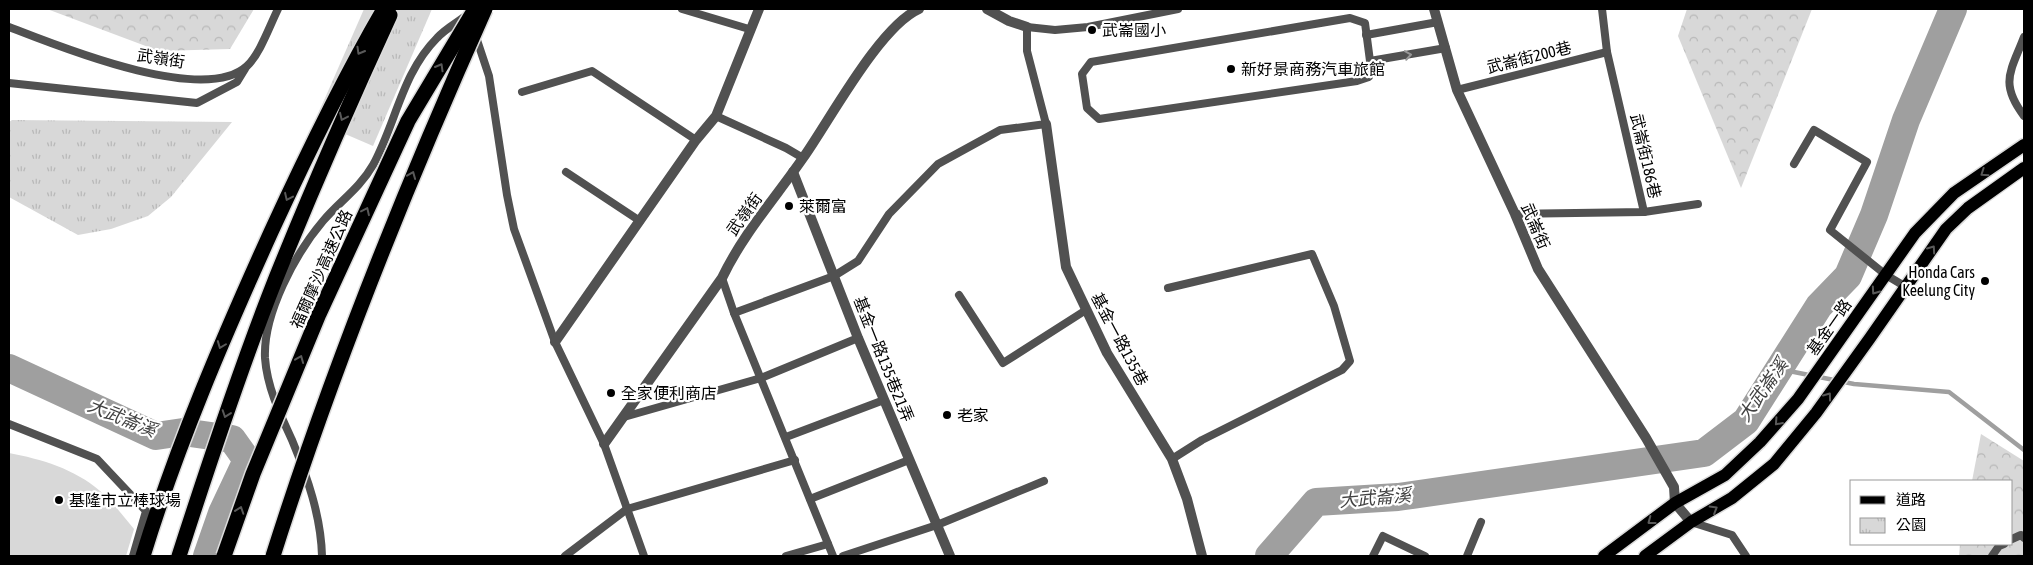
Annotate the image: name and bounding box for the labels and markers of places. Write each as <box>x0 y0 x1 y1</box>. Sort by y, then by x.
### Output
place label: 武崙國小 <box>1102 21 1166 39</box>
marker: 武崙國小 <box>1086 24 1098 36</box>
place label: 新好景商務汽車旅館 <box>1241 60 1385 78</box>
marker: 新好景商務汽車旅館 <box>1225 63 1237 75</box>
place label: 萊爾富 <box>799 197 847 215</box>
marker: 萊爾富 <box>783 200 795 212</box>
place label: Honda Cars Keelung City <box>1902 263 1975 300</box>
marker: Honda Cars Keelung City <box>1979 275 1991 287</box>
place label: 全家便利商店 <box>621 384 717 402</box>
marker: 全家便利商店 <box>605 387 617 399</box>
place label: 老家 <box>957 406 989 424</box>
marker: 老家 <box>941 409 953 421</box>
place label: 基隆市立棒球場 <box>69 491 181 509</box>
marker: 基隆市立棒球場 <box>53 494 65 506</box>

